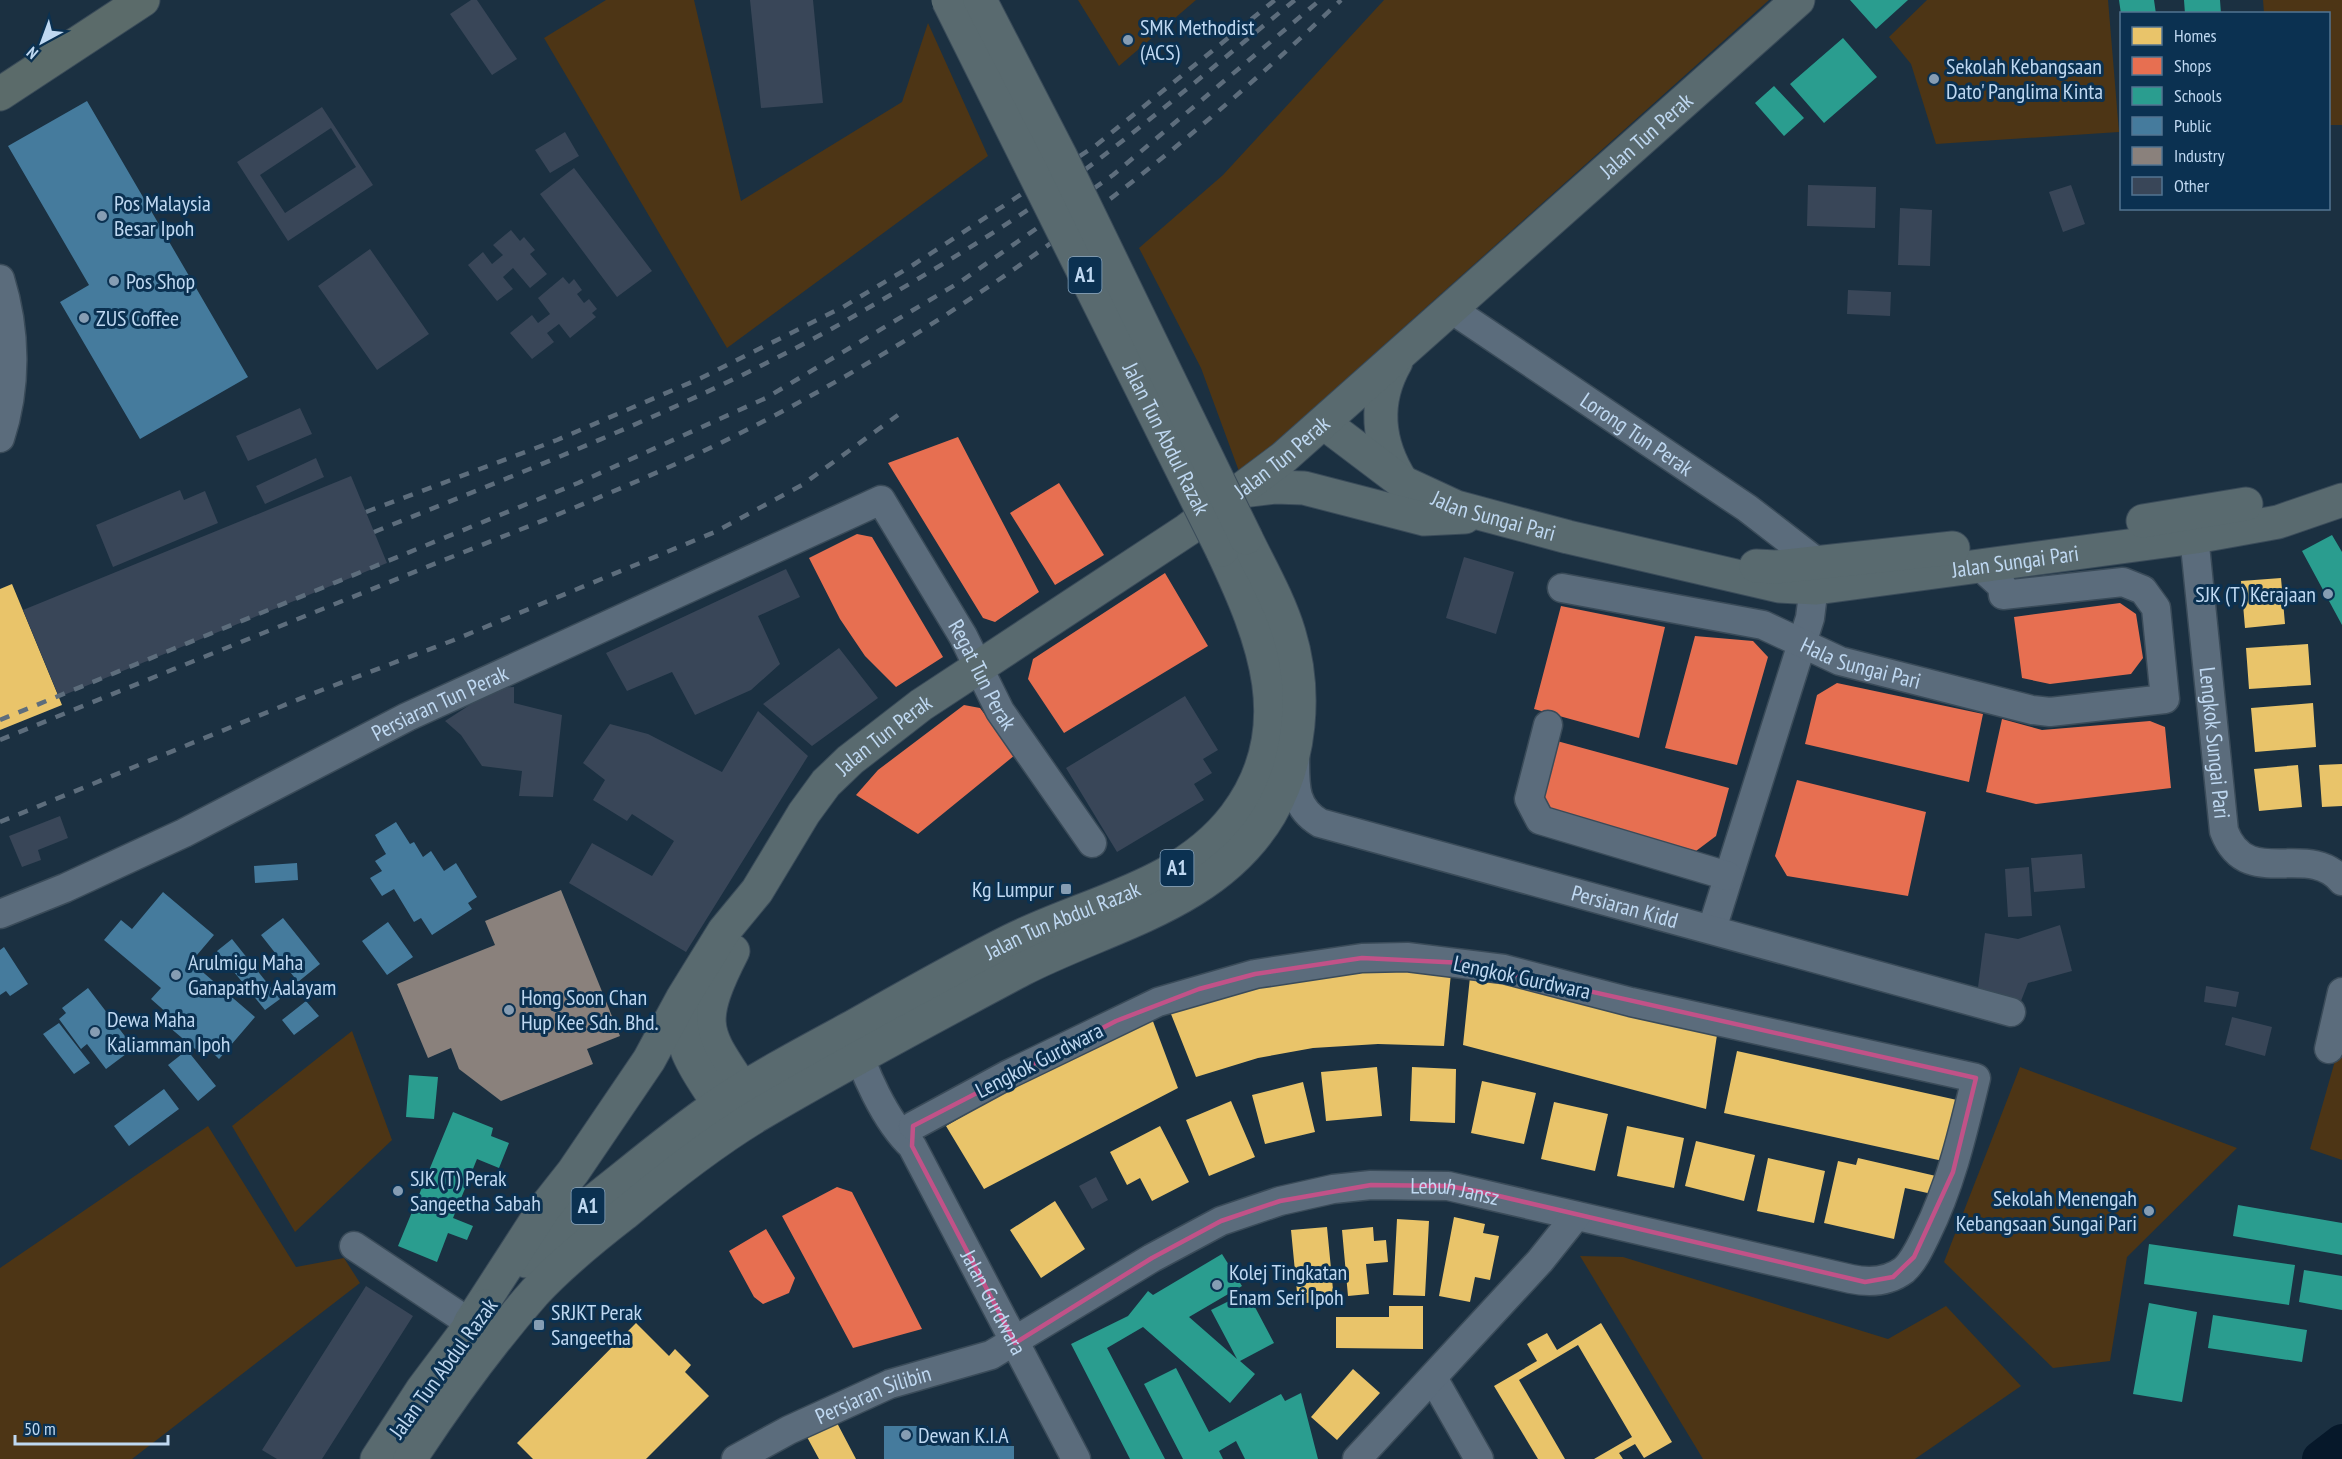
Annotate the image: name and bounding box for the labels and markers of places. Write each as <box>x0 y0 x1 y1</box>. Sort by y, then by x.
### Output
place label: SMK Methodist (ACS) <box>1140 13 1255 66</box>
marker: SMK Methodist (ACS) <box>1121 33 1135 47</box>
place label: Sekolah Kebangsaan Dato' Panglima Kinta <box>1946 52 2103 105</box>
marker: Sekolah Kebangsaan Dato' Panglima Kinta <box>1927 72 1941 86</box>
place label: Pos Malaysia Besar Ipoh <box>114 189 211 242</box>
marker: Pos Malaysia Besar Ipoh <box>95 209 109 223</box>
place label: Pos Shop <box>126 267 195 295</box>
marker: Pos Shop <box>107 274 121 288</box>
place label: ZUS Coffee <box>96 304 179 332</box>
marker: ZUS Coffee <box>77 311 91 325</box>
place label: SJK (T) Kerajaan <box>2195 580 2316 608</box>
marker: SJK (T) Kerajaan <box>2321 587 2335 601</box>
place label: Kg Lumpur <box>972 875 1054 903</box>
marker: Kg Lumpur <box>1059 882 1073 896</box>
place label: Arulmigu Maha Ganapathy Aalayam <box>188 948 336 1001</box>
marker: Arulmigu Maha Ganapathy Aalayam <box>169 968 183 982</box>
place label: Hong Soon Chan Hup Kee Sdn. Bhd. <box>521 983 659 1036</box>
marker: Hong Soon Chan Hup Kee Sdn. Bhd. <box>502 1003 516 1017</box>
place label: Dewa Maha Kaliamman Ipoh <box>107 1005 231 1058</box>
marker: Dewa Maha Kaliamman Ipoh <box>88 1025 102 1039</box>
place label: SJK (T) Perak Sangeetha Sabah <box>410 1164 541 1217</box>
marker: SJK (T) Perak Sangeetha Sabah <box>391 1184 405 1198</box>
place label: Sekolah Menengah Kebangsaan Sungai Pari <box>1956 1184 2137 1237</box>
marker: Sekolah Menengah Kebangsaan Sungai Pari <box>2142 1204 2156 1218</box>
place label: Kolej Tingkatan Enam Seri Ipoh <box>1229 1258 1347 1311</box>
marker: Kolej Tingkatan Enam Seri Ipoh <box>1210 1278 1224 1292</box>
place label: SRJKT Perak Sangeetha <box>551 1298 642 1351</box>
marker: SRJKT Perak Sangeetha <box>532 1318 546 1332</box>
place label: Dewan K.I.A <box>918 1421 1009 1449</box>
marker: Dewan K.I.A <box>899 1428 913 1442</box>

